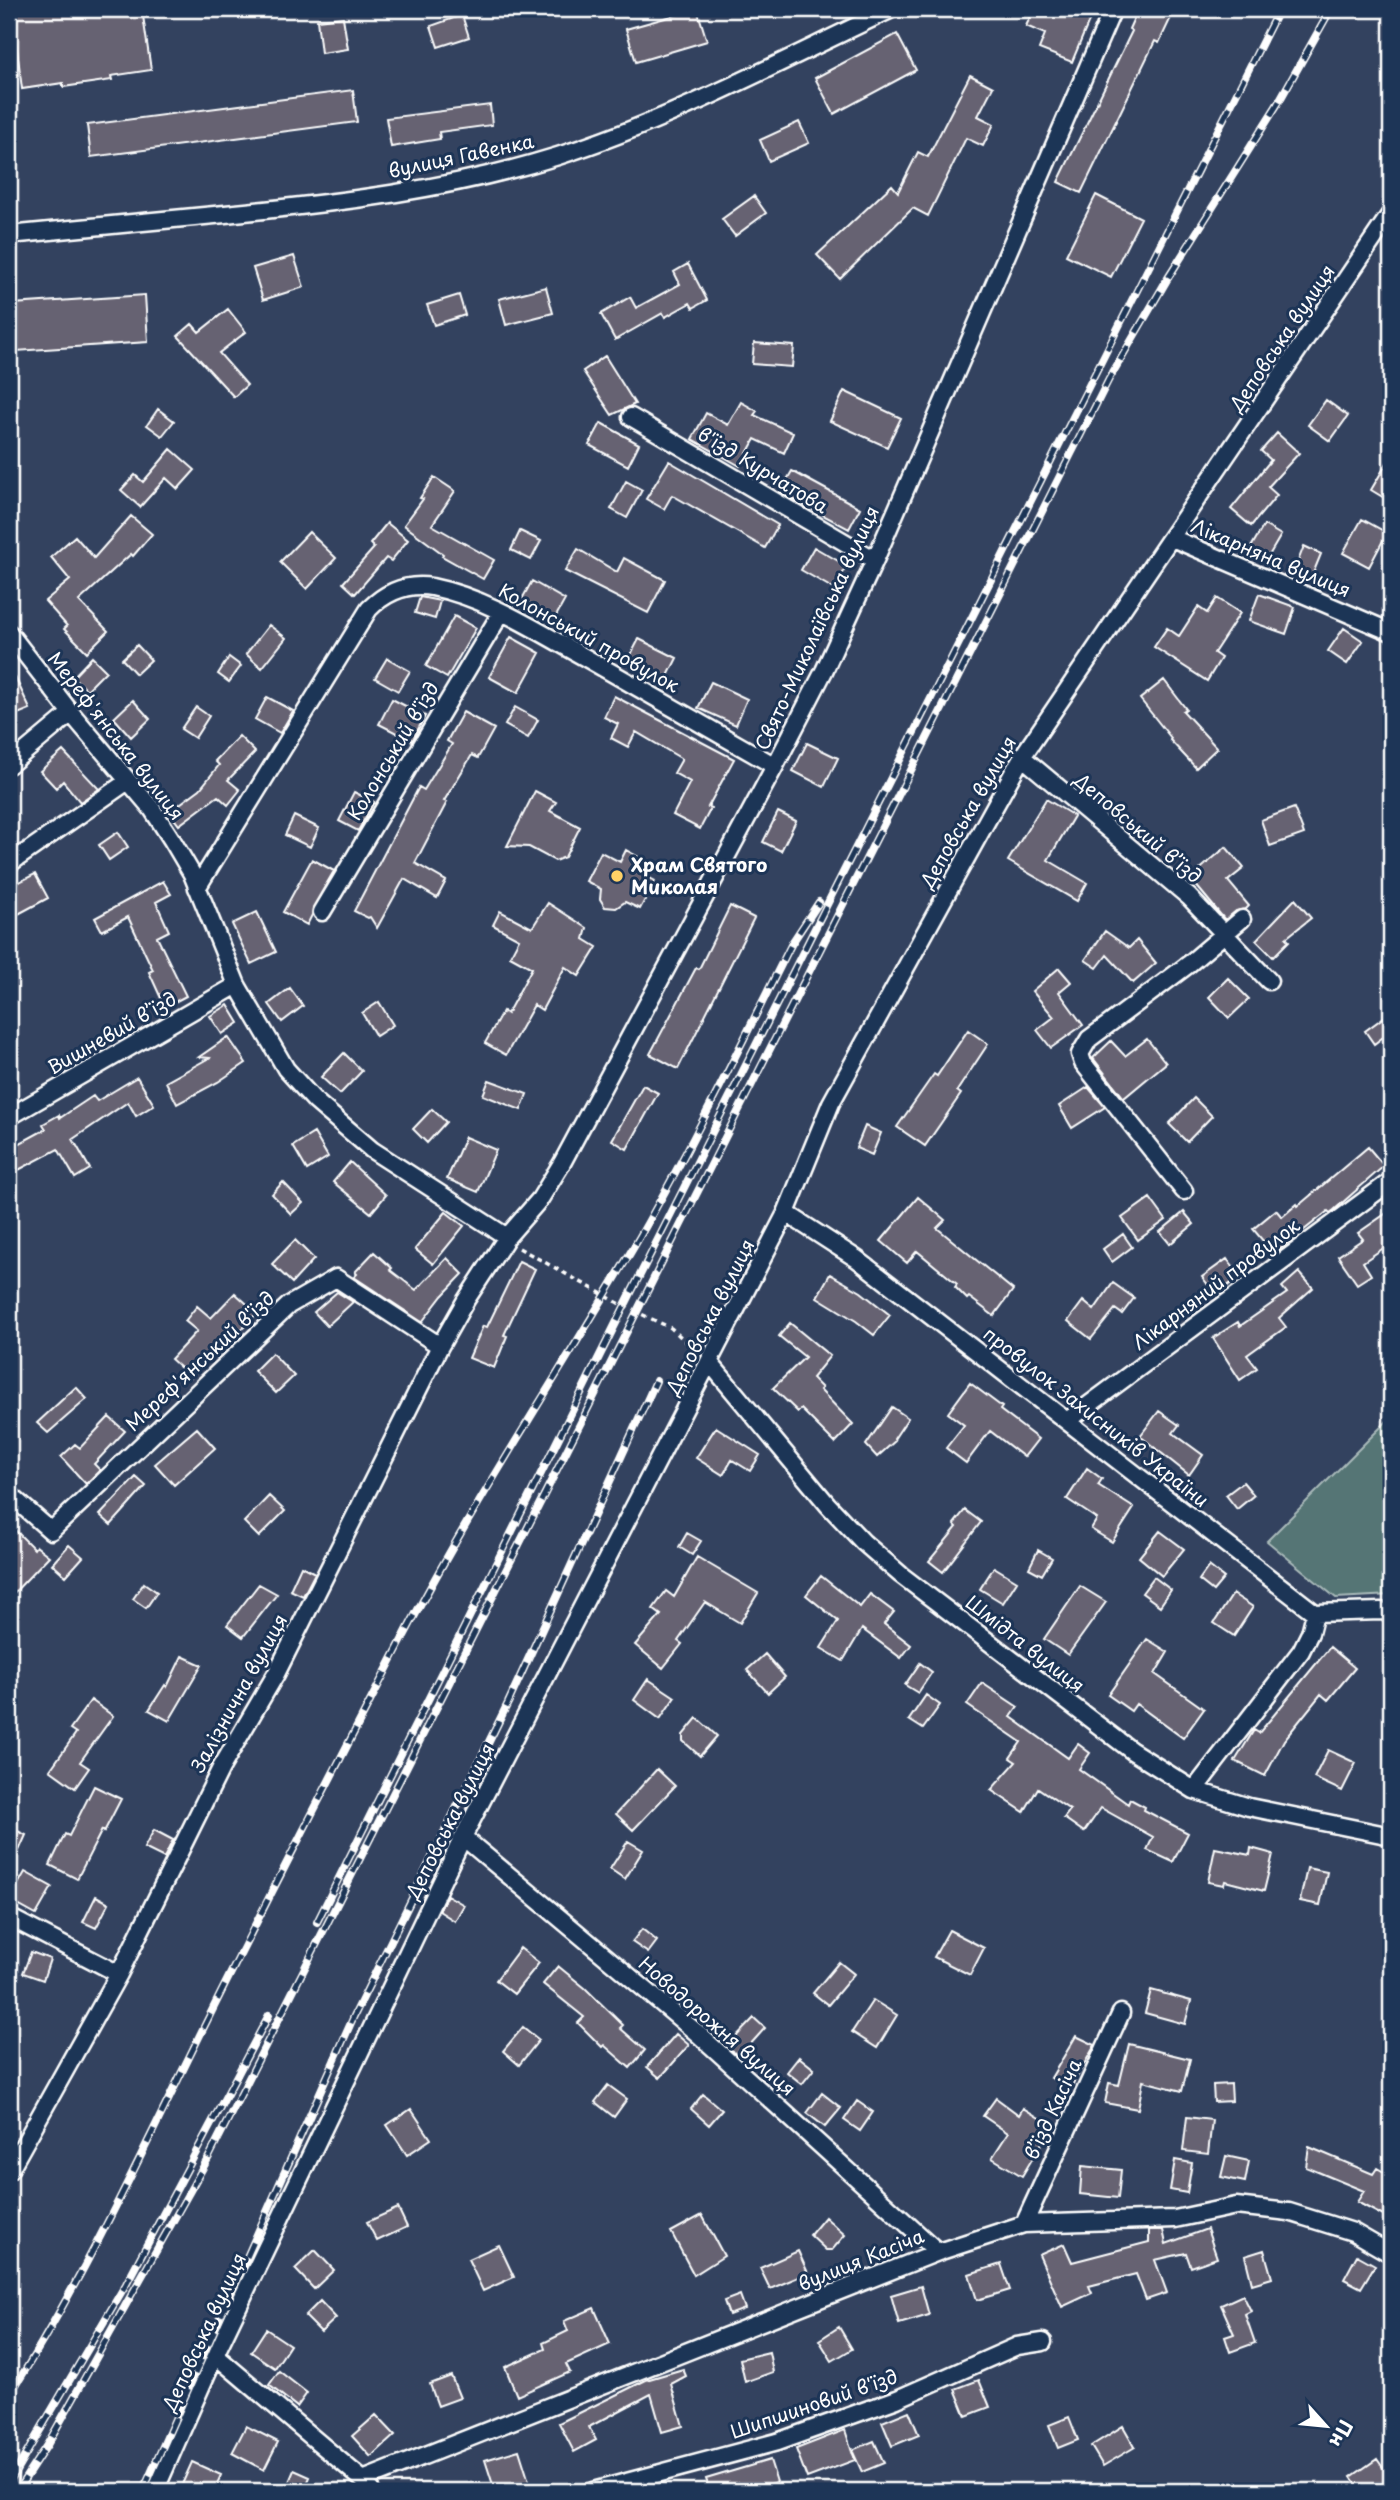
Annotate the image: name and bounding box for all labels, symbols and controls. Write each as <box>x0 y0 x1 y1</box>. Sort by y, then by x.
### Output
street label: вулиця Гавенка <box>386 126 536 184</box>
street label: Деповська вулиця <box>1221 259 1341 417</box>
street label: в'їзд Курчатова <box>693 419 834 519</box>
street label: Свято-Миколаївська вулиця <box>747 501 885 754</box>
street label: Лікарняна вулиця <box>1187 511 1355 603</box>
street label: Колонський провулок <box>494 576 686 699</box>
street label: Мереф'янська вулиця <box>42 645 191 825</box>
street label: Колонський в'їзд <box>340 676 445 825</box>
street label: Деповська вулиця <box>912 730 1022 894</box>
street label: Деповський в’їзд <box>1068 765 1209 889</box>
place label: Храм Святого Миколая <box>631 850 767 900</box>
marker: Храм Святого Миколая <box>609 868 625 884</box>
street label: Вишневий в’їзд <box>42 984 181 1080</box>
street label: Лікарняний провулок <box>1126 1210 1306 1356</box>
street label: Деповська вулиця <box>657 1234 761 1400</box>
street label: Мереф'янський в'їзд <box>119 1284 280 1437</box>
street label: провулок Захисників України <box>978 1319 1215 1513</box>
street label: Шмідта вулиця <box>960 1588 1091 1699</box>
street label: Залізнична вулиця <box>182 1608 293 1778</box>
street label: Деповська вулиця <box>397 1738 501 1904</box>
street label: Новодорожня вулиця <box>633 1949 802 2101</box>
street label: в’їзд Касіча <box>1017 2053 1088 2163</box>
street label: вулиця Касіча <box>794 2221 928 2297</box>
street label: Деповська вулиця <box>154 2248 252 2416</box>
street label: Шипшиновий в'їзд <box>726 2361 901 2445</box>
north arrow <box>1292 2392 1362 2462</box>
text: Пн <box>1323 2416 1361 2453</box>

